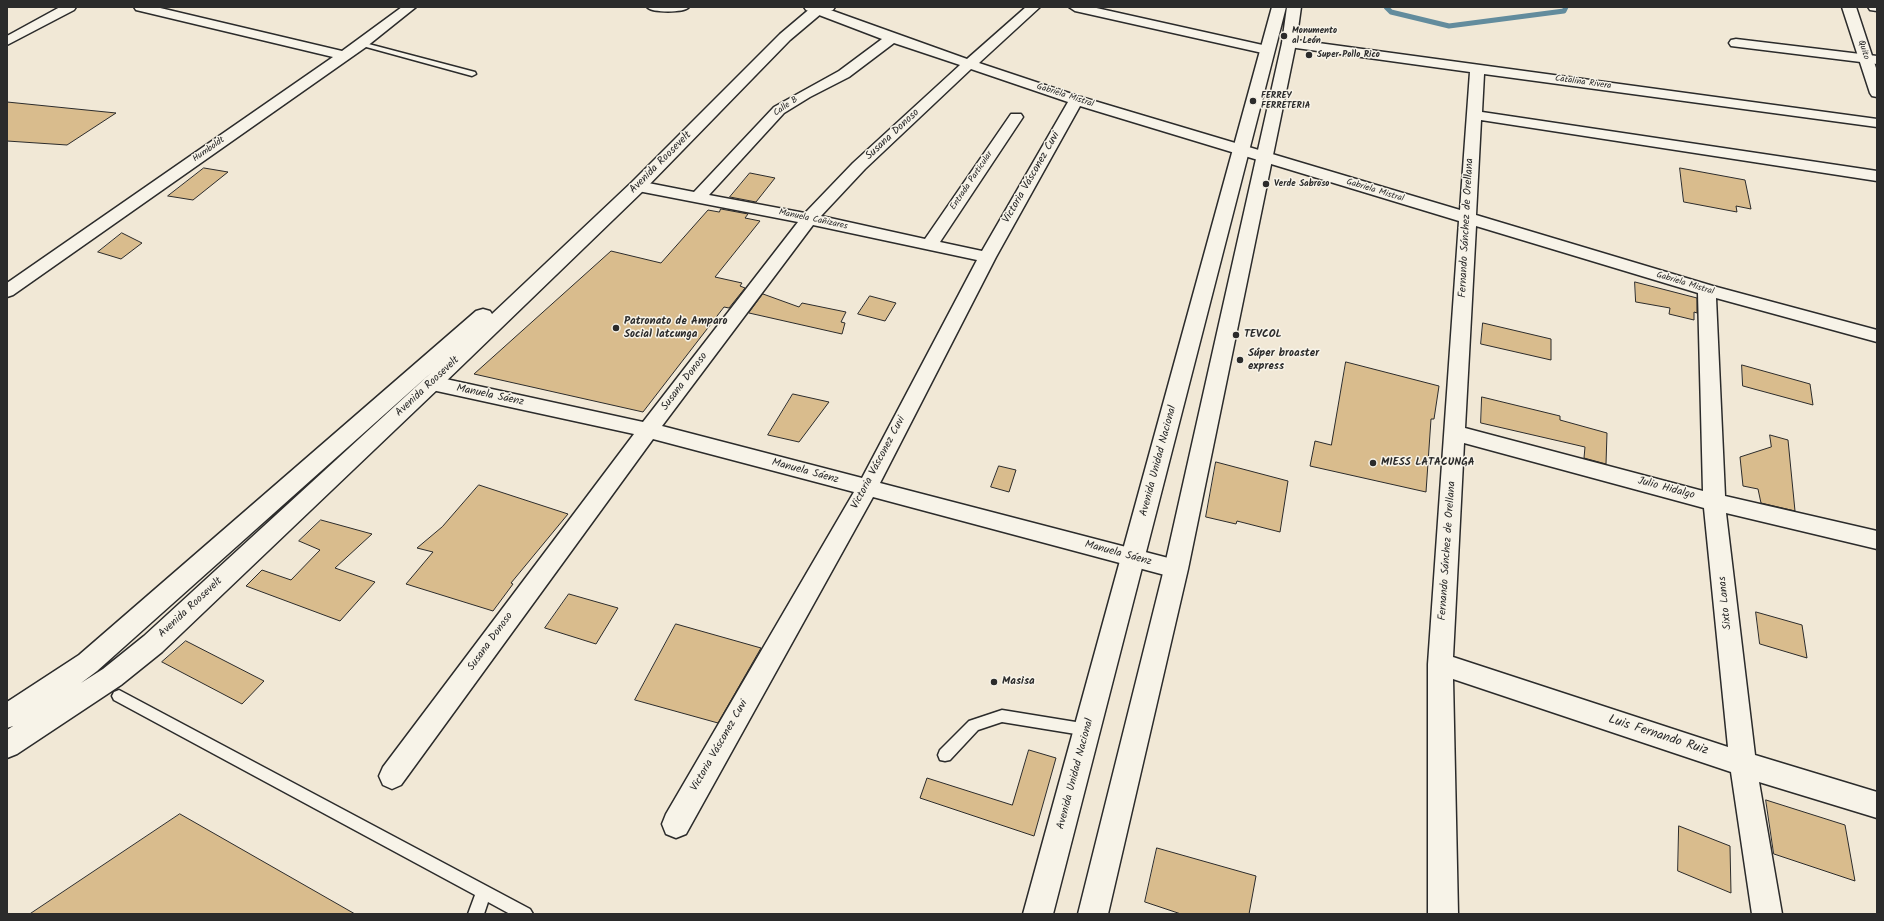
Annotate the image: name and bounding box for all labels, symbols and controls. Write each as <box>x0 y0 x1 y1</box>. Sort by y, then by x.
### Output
place label: Monumento al León <box>1292 26 1337 47</box>
marker: Monumento al León <box>1279 31 1289 41</box>
street label: Quito <box>1855 39 1871 61</box>
marker: Super Pollo Rico <box>1304 50 1314 60</box>
place label: Super Pollo Rico <box>1317 50 1380 60</box>
street label: Catalina Rivera <box>1554 74 1612 92</box>
street label: Gabriela Mistral <box>1035 82 1095 110</box>
place label: FERREY FERRETERIA <box>1261 91 1310 112</box>
street label: Calle B <box>772 95 800 119</box>
marker: FERREY FERRETERIA <box>1248 96 1258 106</box>
street label: Susana Donoso <box>863 107 923 163</box>
street label: Avenida Roosevelt <box>627 129 695 197</box>
street label: Victoria Vásconez Cuvi <box>1000 130 1064 226</box>
street label: Humboldt <box>191 135 227 165</box>
street label: Entrada Particular <box>948 150 996 212</box>
street label: Fernando Sánchez de Orellana <box>1457 158 1477 298</box>
street label: Gabriela Mistral <box>1345 177 1405 205</box>
marker: Verde Sabroso <box>1261 179 1271 189</box>
place label: Verde Sabroso <box>1274 179 1329 189</box>
street label: Manuela Cañizares <box>778 207 848 233</box>
street label: Gabriela Mistral <box>1655 270 1715 298</box>
place label: Patronato de Amparo Social latcunga <box>624 315 728 341</box>
marker: Patronato de Amparo Social latcunga <box>611 323 621 333</box>
place label: TEVCOL <box>1244 328 1281 342</box>
marker: TEVCOL <box>1231 330 1241 340</box>
place label: Súper broaster express <box>1248 347 1319 373</box>
street label: Susana Donoso <box>659 350 711 414</box>
street label: Avenida Roosevelt <box>393 354 463 420</box>
marker: Súper broaster express <box>1235 355 1245 365</box>
street label: Manuela Sáenz <box>455 382 525 410</box>
street label: Avenida Unidad Nacional <box>1138 404 1180 518</box>
street label: Victoria Vásconez Cuvi <box>849 414 909 512</box>
place label: MIESS LATACUNGA <box>1381 456 1475 470</box>
street label: Manuela Sáenz <box>770 457 840 487</box>
marker: MIESS LATACUNGA <box>1368 458 1378 468</box>
street label: Julio Hidalgo <box>1636 475 1696 503</box>
street label: Fernando Sánchez de Orellana <box>1437 481 1459 621</box>
street label: Manuela Sáenz <box>1083 539 1153 569</box>
street label: Avenida Roosevelt <box>156 575 226 641</box>
street label: Sixto Lanas <box>1717 576 1735 630</box>
street label: Susana Donoso <box>465 610 517 674</box>
place label: Masisa <box>1002 675 1035 689</box>
marker: Masisa <box>989 677 999 687</box>
street label: Victoria Vásconez Cuvi <box>688 698 752 794</box>
street label: Luis Fernando Ruiz <box>1606 712 1710 760</box>
street label: Avenida Unidad Nacional <box>1055 717 1097 831</box>

